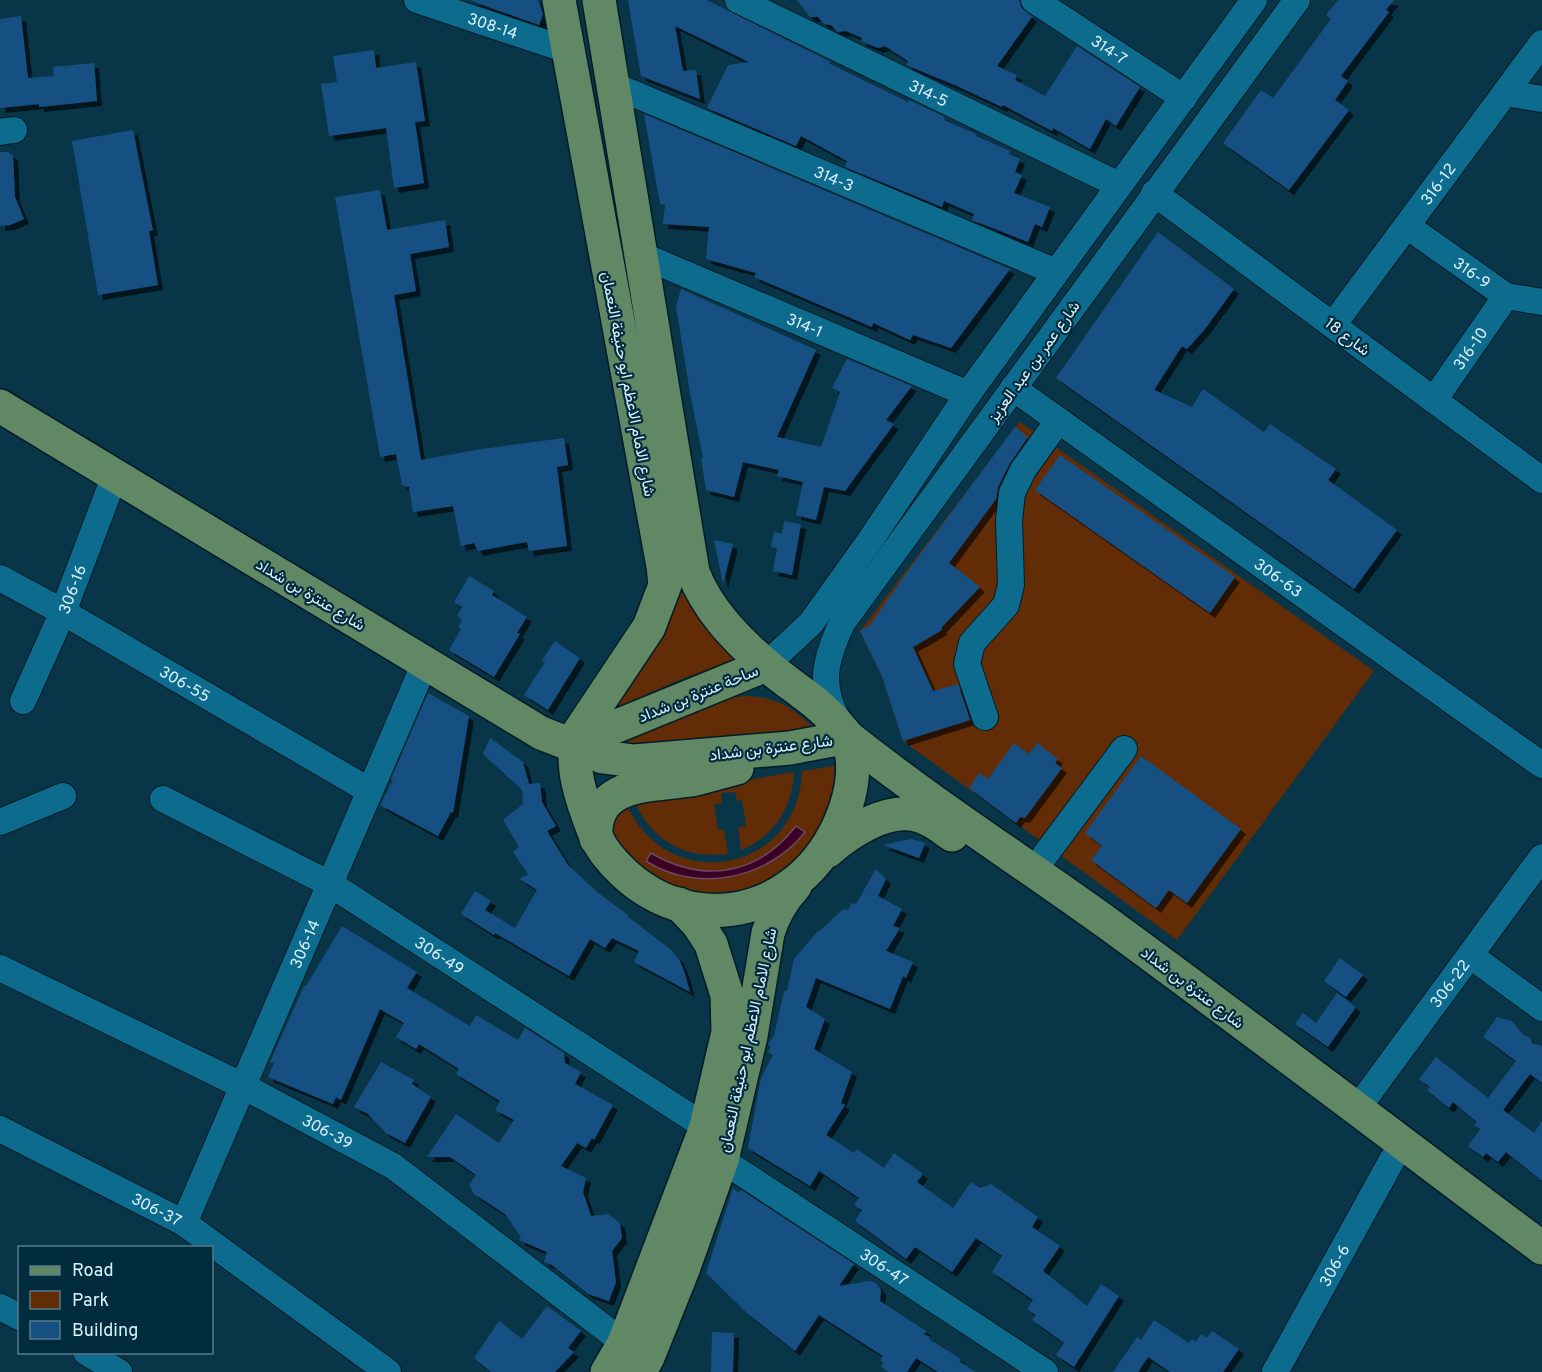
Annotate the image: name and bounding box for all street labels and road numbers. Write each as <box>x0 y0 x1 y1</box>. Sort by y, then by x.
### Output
street label: 308-14 <box>465 10 520 45</box>
street label: 314-7 <box>1086 32 1130 70</box>
street label: 314-5 <box>905 76 951 112</box>
street label: 316-12 <box>1417 160 1462 210</box>
street label: 314-3 <box>810 163 856 197</box>
street label: 316-9 <box>1449 254 1494 294</box>
street label: شارع الامام الاعظم ابو حنيفة النعمان <box>595 270 659 499</box>
street label: شارع عمر بن عبد العزيز <box>983 298 1085 427</box>
street label: 314-1 <box>783 310 825 343</box>
street label: شارع 18 <box>1320 314 1373 361</box>
street label: 316-10 <box>1450 324 1493 375</box>
street label: شارع عنترة بن شداد <box>252 555 368 636</box>
street label: 306-63 <box>1249 555 1305 603</box>
street label: 306-16 <box>55 562 92 617</box>
street label: 306-55 <box>155 662 213 708</box>
street label: ساحة عنترة بن شداد <box>636 662 762 728</box>
street label: شارع عنترة بن شداد <box>708 731 834 766</box>
street label: 306-14 <box>287 917 325 972</box>
street label: شارع الامام الاعظم ابو حنيفة النعمان <box>715 926 783 1154</box>
street label: 306-49 <box>410 933 467 980</box>
street label: شارع عنترة بن شداد <box>1136 943 1247 1034</box>
street label: 306-22 <box>1427 956 1475 1013</box>
street label: 306-39 <box>298 1111 355 1155</box>
street label: 306-37 <box>127 1190 184 1232</box>
street label: 306-6 <box>1316 1241 1355 1291</box>
street label: 306-47 <box>855 1245 911 1291</box>

